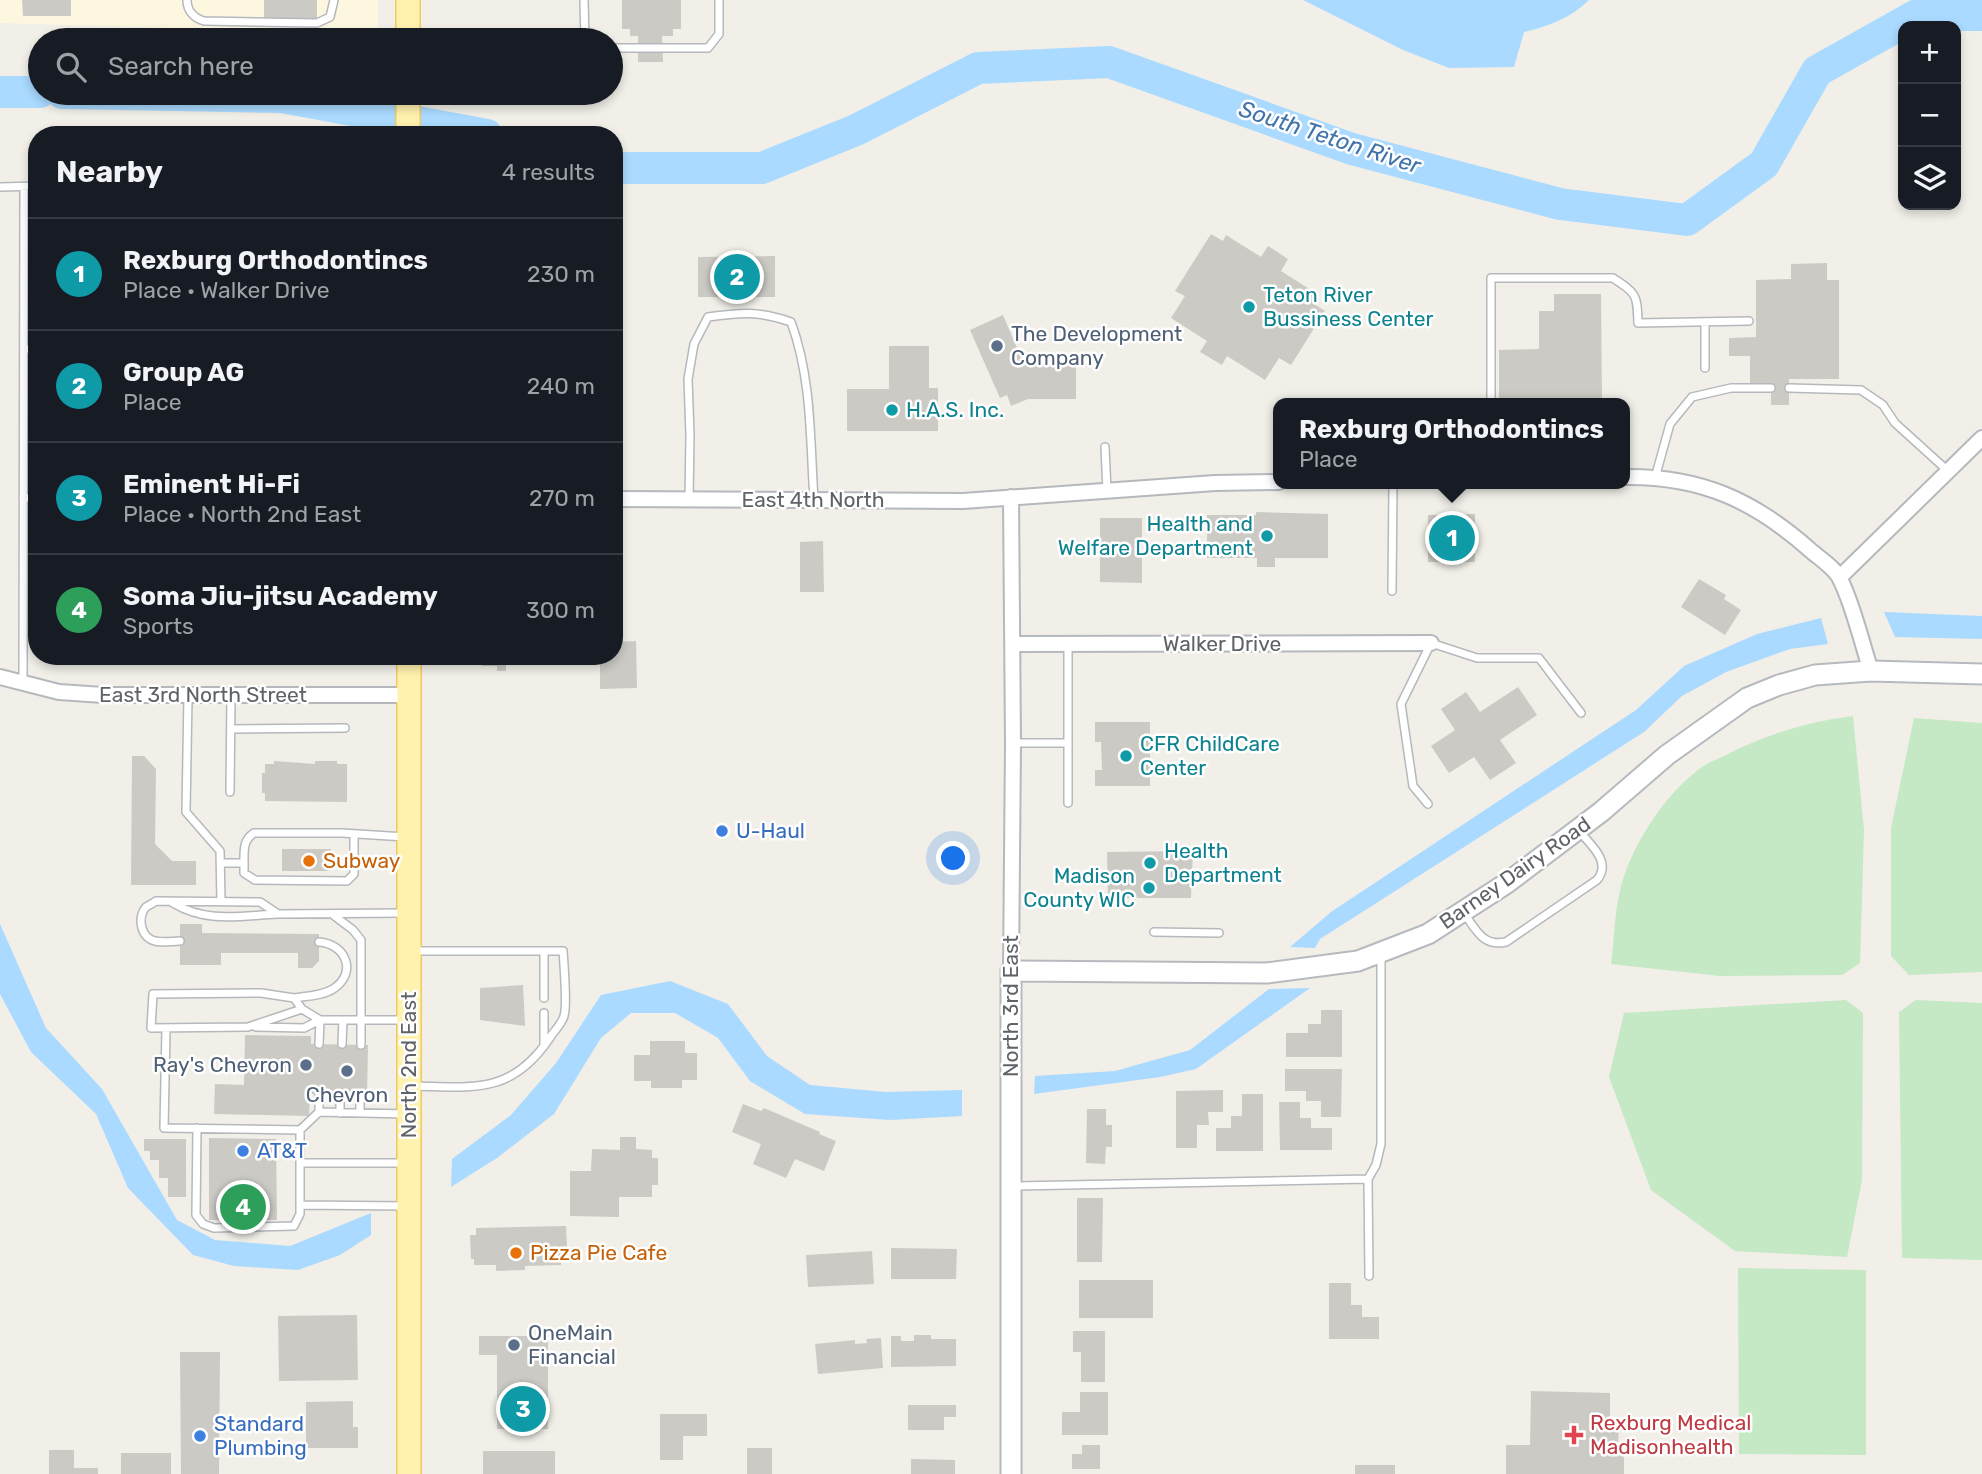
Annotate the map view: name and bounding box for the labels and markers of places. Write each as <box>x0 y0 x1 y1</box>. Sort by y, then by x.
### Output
pin: 2 <box>714 251 760 303</box>
place label: Teton River Bussiness Center <box>1263 282 1434 331</box>
marker: Teton River Bussiness Center <box>1241 299 1257 315</box>
place label: The Development Company <box>1011 321 1182 370</box>
marker: The Development Company <box>989 338 1005 354</box>
place label: H.A.S. Inc. <box>906 397 1004 422</box>
marker: H.A.S. Inc. <box>884 402 900 418</box>
place label: Health and Welfare Department <box>1058 511 1253 560</box>
pin: 1 <box>1429 512 1475 564</box>
marker: Health and Welfare Department <box>1259 528 1275 544</box>
place label: CFR ChildCare Center <box>1140 731 1280 780</box>
marker: CFR ChildCare Center <box>1118 748 1134 764</box>
place label: U-Haul <box>736 818 805 843</box>
marker: U-Haul <box>714 823 730 839</box>
place label: Health Department <box>1164 838 1282 887</box>
place label: Subway <box>323 848 401 873</box>
marker: Subway <box>301 853 317 869</box>
marker: Health Department <box>1142 855 1158 871</box>
place label: Madison County WIC <box>1023 863 1135 912</box>
marker: Madison County WIC <box>1141 880 1157 896</box>
place label: Ray's Chevron <box>153 1052 292 1077</box>
marker: Ray's Chevron <box>298 1057 314 1073</box>
marker: Chevron <box>339 1063 355 1079</box>
place label: Chevron <box>306 1082 388 1107</box>
place label: AT&T <box>257 1138 307 1163</box>
marker: AT&T <box>235 1143 251 1159</box>
pin: 4 <box>220 1181 266 1233</box>
place label: Pizza Pie Cafe <box>530 1240 667 1265</box>
marker: Pizza Pie Cafe <box>508 1245 524 1261</box>
place label: OneMain Financial <box>528 1320 616 1369</box>
marker: OneMain Financial <box>506 1337 522 1353</box>
pin: 3 <box>500 1383 546 1435</box>
place label: Rexburg Medical Madisonhealth <box>1590 1410 1751 1459</box>
place label: Standard Plumbing <box>214 1411 307 1460</box>
marker: Rexburg Medical Madisonhealth <box>1564 1425 1584 1445</box>
marker: Standard Plumbing <box>192 1428 208 1444</box>

